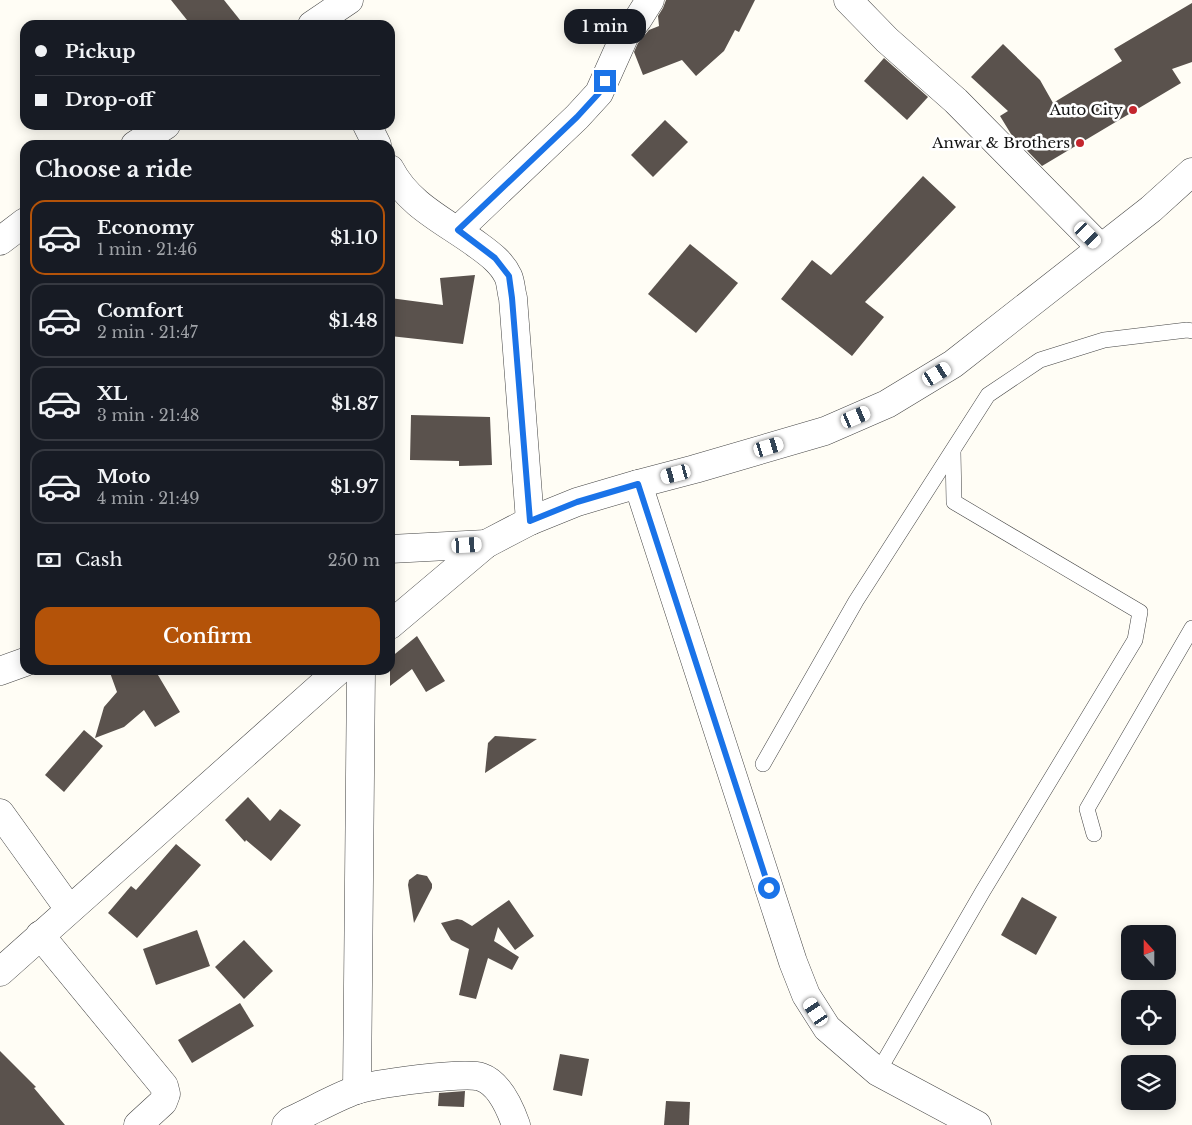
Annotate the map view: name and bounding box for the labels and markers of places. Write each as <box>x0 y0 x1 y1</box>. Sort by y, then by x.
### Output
place label: Auto City <box>1048 100 1123 119</box>
marker: Auto City <box>1127 104 1139 116</box>
place label: Anwar & Brothers <box>931 133 1070 152</box>
marker: Anwar & Brothers <box>1074 137 1086 149</box>

